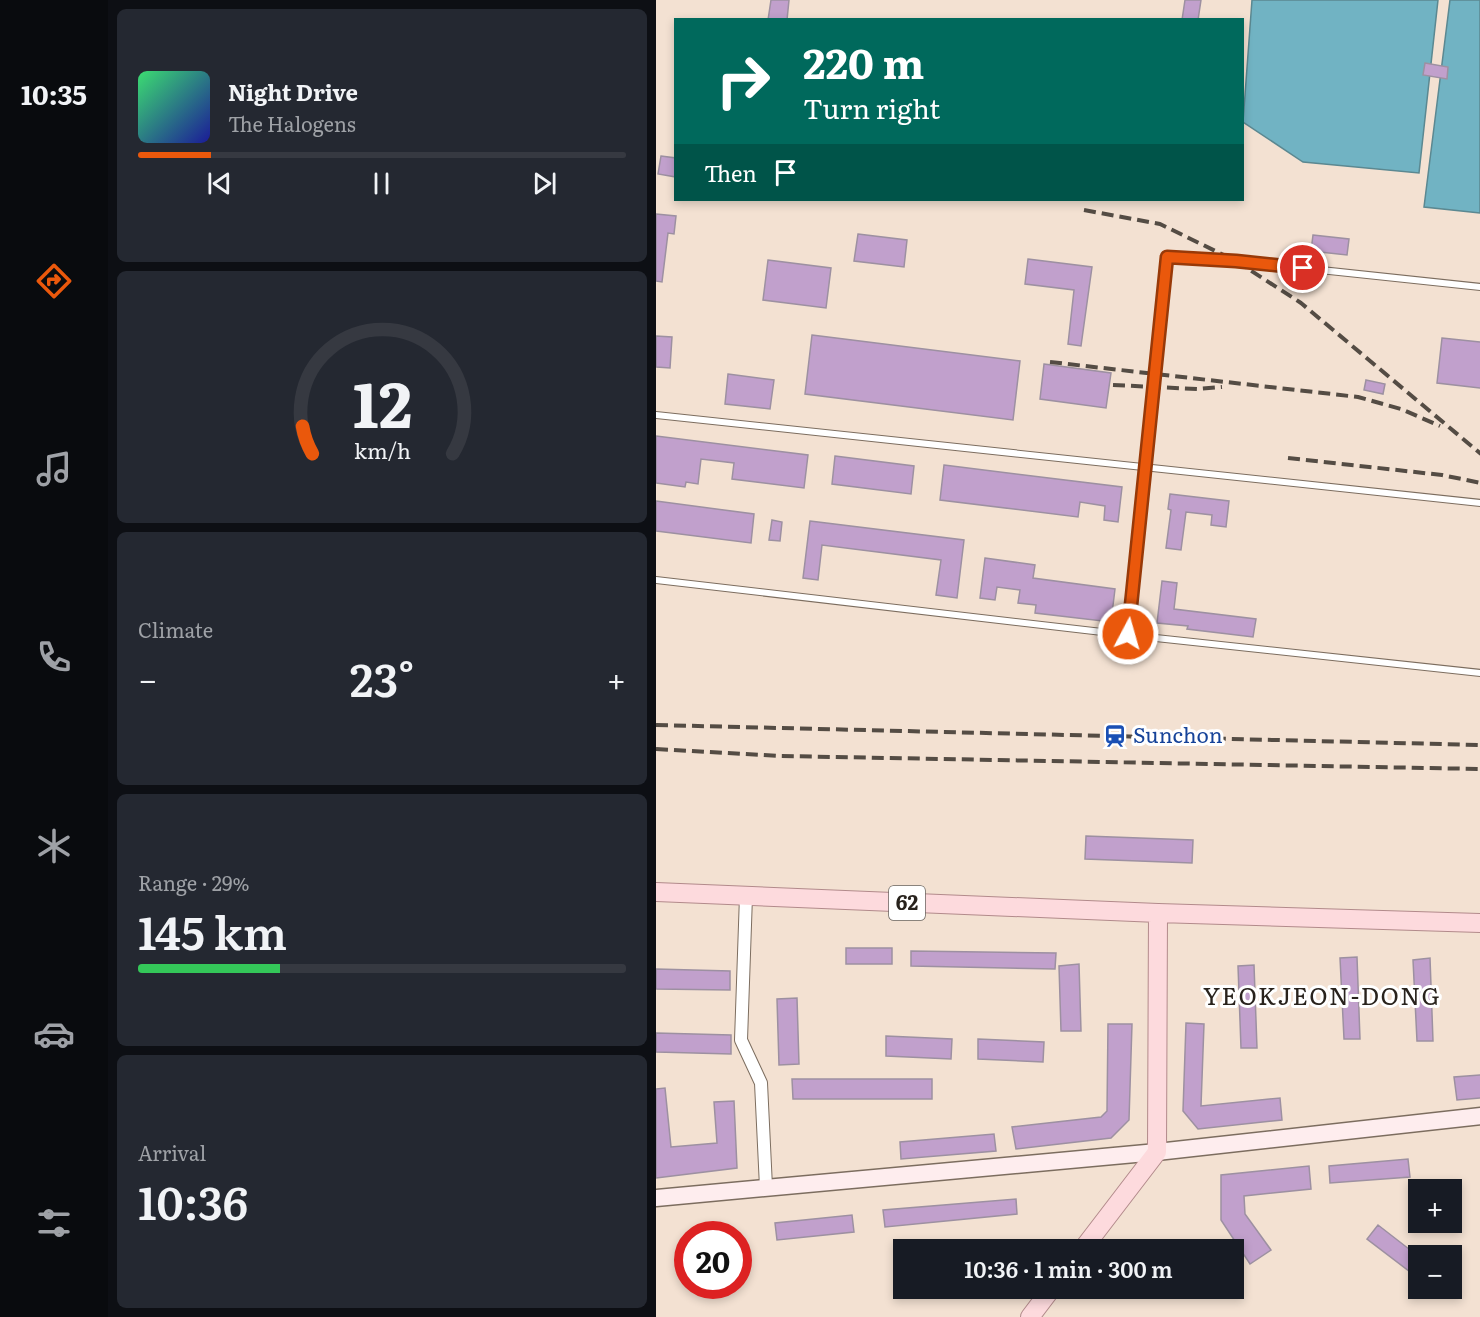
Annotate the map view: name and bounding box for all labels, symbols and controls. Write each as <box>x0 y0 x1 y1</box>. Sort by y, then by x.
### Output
text: 220 m <box>803 30 924 92</box>
icon: right <box>704 42 782 120</box>
text: 10:35 <box>21 73 87 113</box>
text: Night Drive <box>228 75 358 108</box>
text: Turn right <box>803 87 940 127</box>
text: The Halogens <box>228 108 356 138</box>
text: Then <box>704 156 757 189</box>
icon: arrive <box>769 156 802 189</box>
icon: previous <box>203 167 236 200</box>
icon: pause <box>365 167 398 200</box>
icon: next <box>528 167 561 200</box>
pin <box>1277 242 1328 293</box>
icon: arrive <box>1286 251 1319 284</box>
icon: directions <box>33 260 75 302</box>
text: 12 <box>352 355 412 447</box>
text: km/h <box>353 434 411 466</box>
icon: music <box>33 448 75 490</box>
position arrow <box>1096 602 1160 666</box>
text: Climate <box>138 614 213 644</box>
icon: phone <box>33 636 75 678</box>
text: 23° <box>350 644 414 711</box>
text: − <box>138 653 157 702</box>
text: + <box>607 653 626 702</box>
place label: Sunchon <box>1133 718 1223 749</box>
station icon: Sunchon <box>1102 723 1128 749</box>
icon: climate <box>33 825 75 867</box>
text: Range · 29% <box>138 867 249 897</box>
road number: 62 <box>889 886 925 920</box>
text: 145 km <box>138 897 287 964</box>
district label: YEOKJEON-DONG <box>1203 977 1441 1012</box>
icon: car <box>33 1013 75 1055</box>
text: Arrival <box>138 1137 206 1167</box>
text: 10:36 <box>138 1167 248 1234</box>
map controls <box>1408 1179 1462 1299</box>
button: + <box>1408 1179 1462 1233</box>
icon: filters <box>33 1202 75 1244</box>
speed limit sign: 20 <box>674 1221 752 1299</box>
button: − <box>1408 1245 1462 1299</box>
text: 10:36 · 1 min · 300 m <box>964 1252 1173 1285</box>

